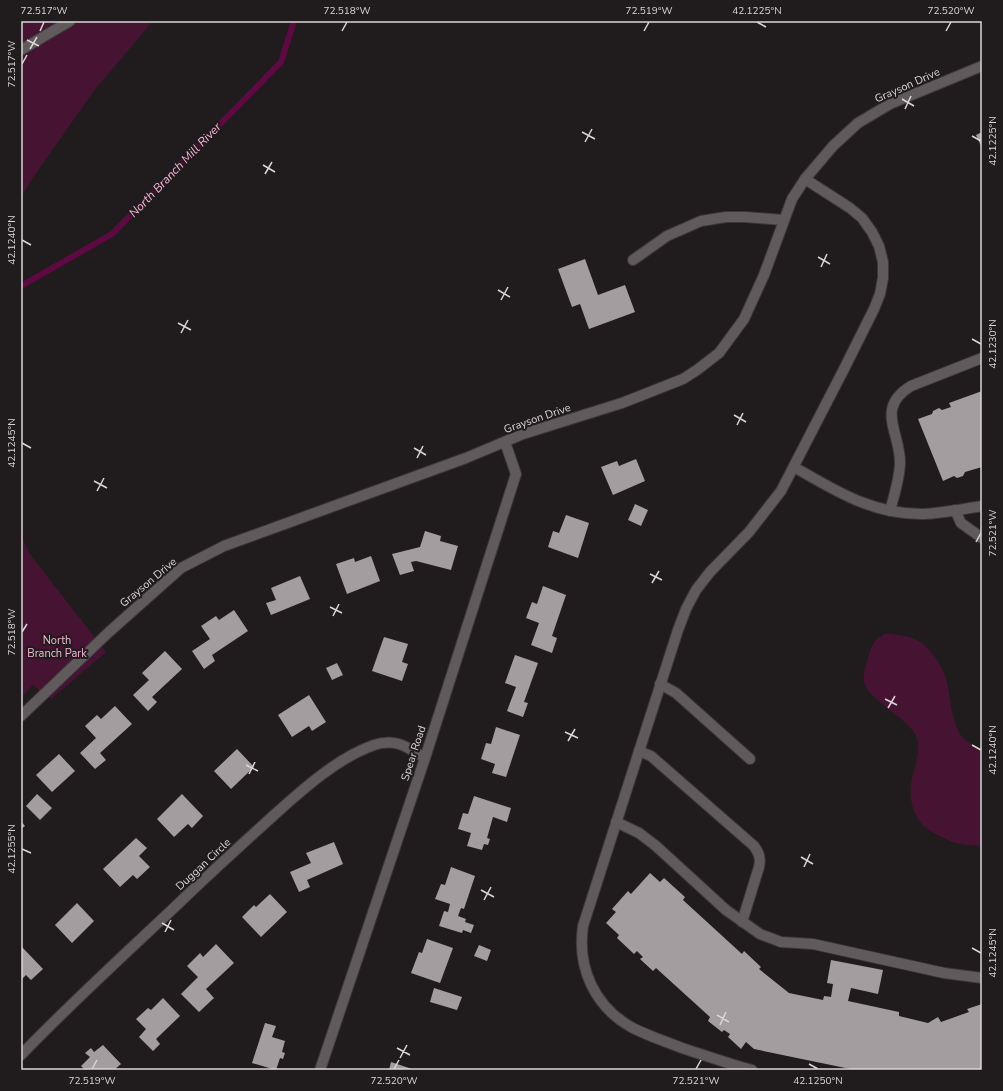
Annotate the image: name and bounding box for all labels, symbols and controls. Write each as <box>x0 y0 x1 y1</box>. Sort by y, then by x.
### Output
text: 72.517°W <box>20 4 68 18</box>
text: 72.518°W <box>323 4 371 18</box>
text: 72.519°W <box>625 4 673 18</box>
text: 42.1225°N <box>732 4 782 18</box>
text: 72.520°W <box>927 4 975 18</box>
text: 72.517°W <box>5 40 19 88</box>
street label: Grayson Drive <box>872 64 942 106</box>
text: 42.1225°N <box>986 116 1000 166</box>
water label: North Branch Mill River <box>125 119 225 221</box>
text: 42.1240°N <box>5 215 19 265</box>
text: 42.1230°N <box>986 319 1000 369</box>
street label: Grayson Drive <box>502 400 573 437</box>
text: 42.1245°N <box>5 418 19 468</box>
text: 72.521°W <box>986 509 1000 557</box>
street label: Grayson Drive <box>117 554 180 611</box>
text: 72.518°W <box>5 608 19 656</box>
park label: North Branch Park <box>27 633 87 661</box>
street label: Spear Road <box>398 724 429 783</box>
text: 42.1240°N <box>986 725 1000 775</box>
text: 42.1255°N <box>5 824 19 874</box>
street label: Duggan Circle <box>173 835 234 894</box>
text: 42.1245°N <box>986 928 1000 978</box>
text: 72.519°W <box>68 1074 116 1088</box>
text: 72.520°W <box>370 1074 418 1088</box>
text: 72.521°W <box>672 1074 720 1088</box>
text: 42.1250°N <box>793 1074 843 1088</box>

